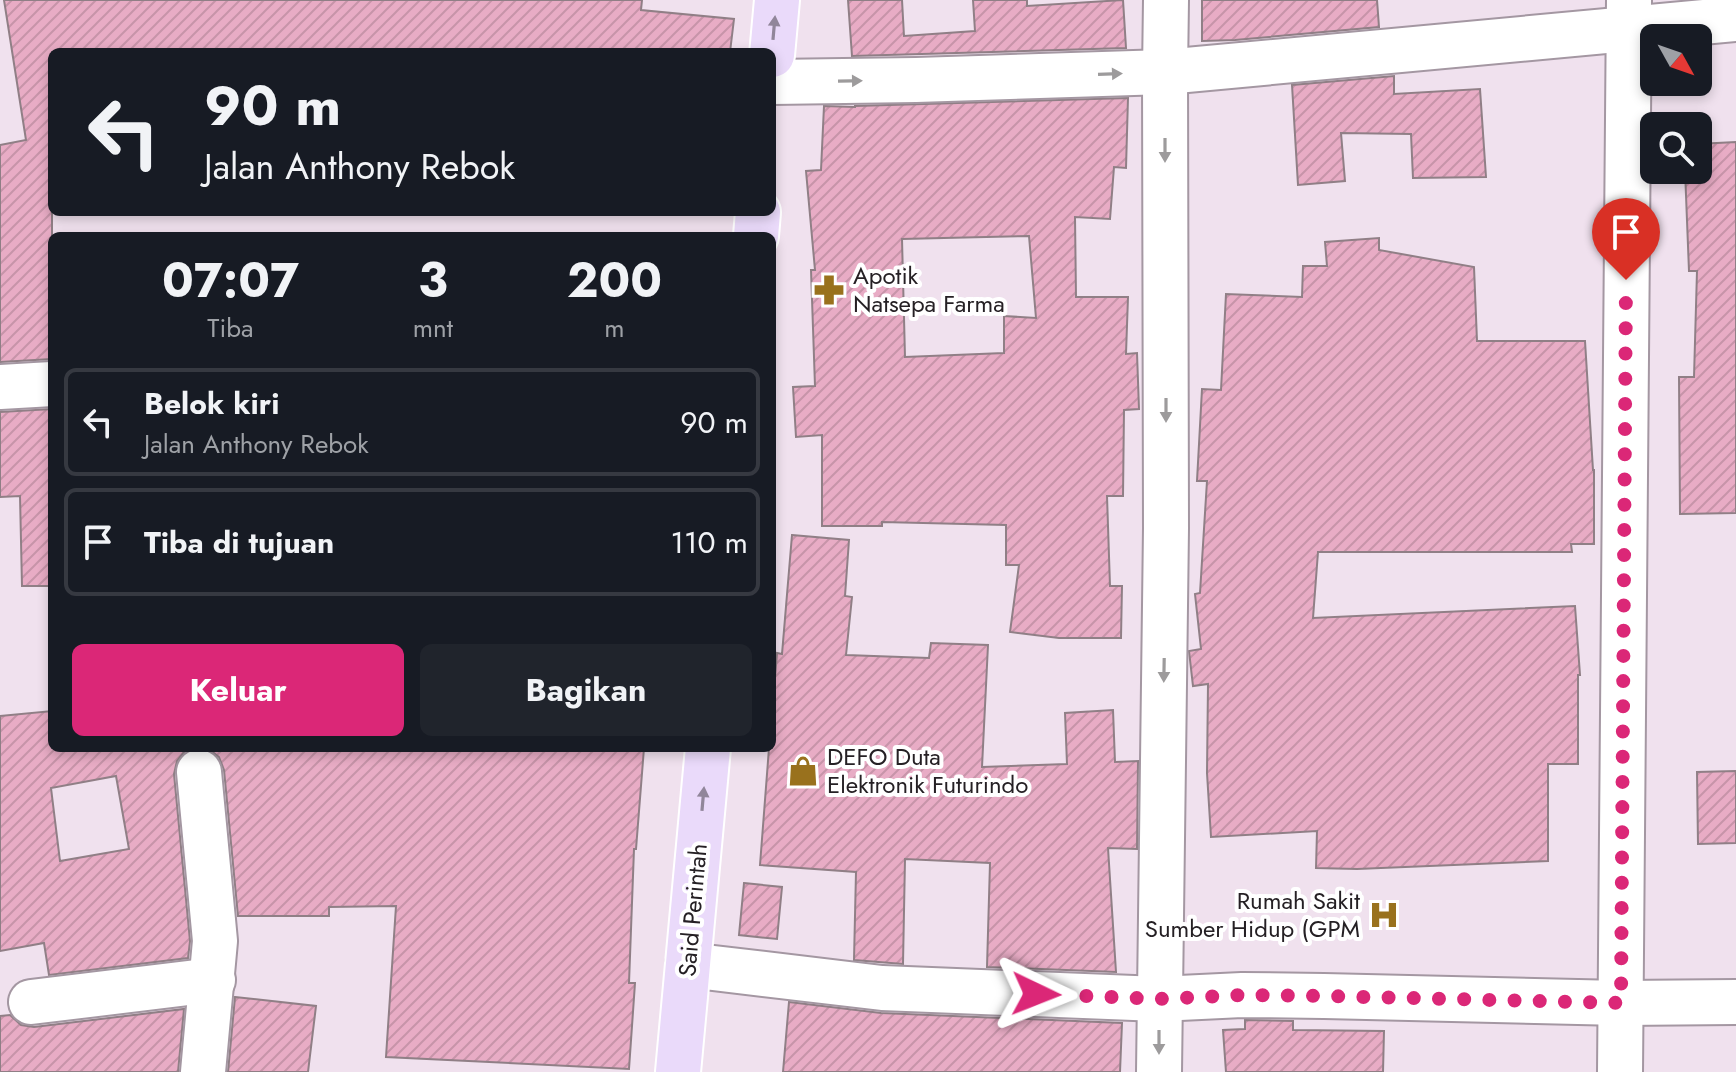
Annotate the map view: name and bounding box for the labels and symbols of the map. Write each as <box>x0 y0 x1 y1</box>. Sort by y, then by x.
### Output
one-way arrow <box>768 15 781 40</box>
north arrow <box>1640 24 1712 96</box>
one-way arrow <box>1098 67 1123 80</box>
one-way arrow <box>838 75 863 87</box>
one-way arrow <box>1159 138 1171 163</box>
pin <box>1592 198 1660 280</box>
place label: Apotik Natsepa Farma <box>853 258 1005 321</box>
pharmacy icon: Apotik Natsepa Farma <box>812 273 846 307</box>
one-way arrow <box>1160 398 1172 423</box>
one-way arrow <box>1158 658 1170 683</box>
place label: DEFO Duta Elektronik Futurindo <box>827 739 1028 802</box>
shop icon: DEFO Duta Elektronik Futurindo <box>786 754 820 788</box>
one-way arrow <box>697 786 710 811</box>
street label: Said Perintah <box>669 842 716 978</box>
place label: Rumah Sakit Sumber Hidup (GPM <box>1145 883 1360 946</box>
hospital icon: Rumah Sakit Sumber Hidup (GPM <box>1367 898 1401 932</box>
position arrow <box>994 952 1078 1036</box>
one-way arrow <box>1153 1030 1165 1055</box>

